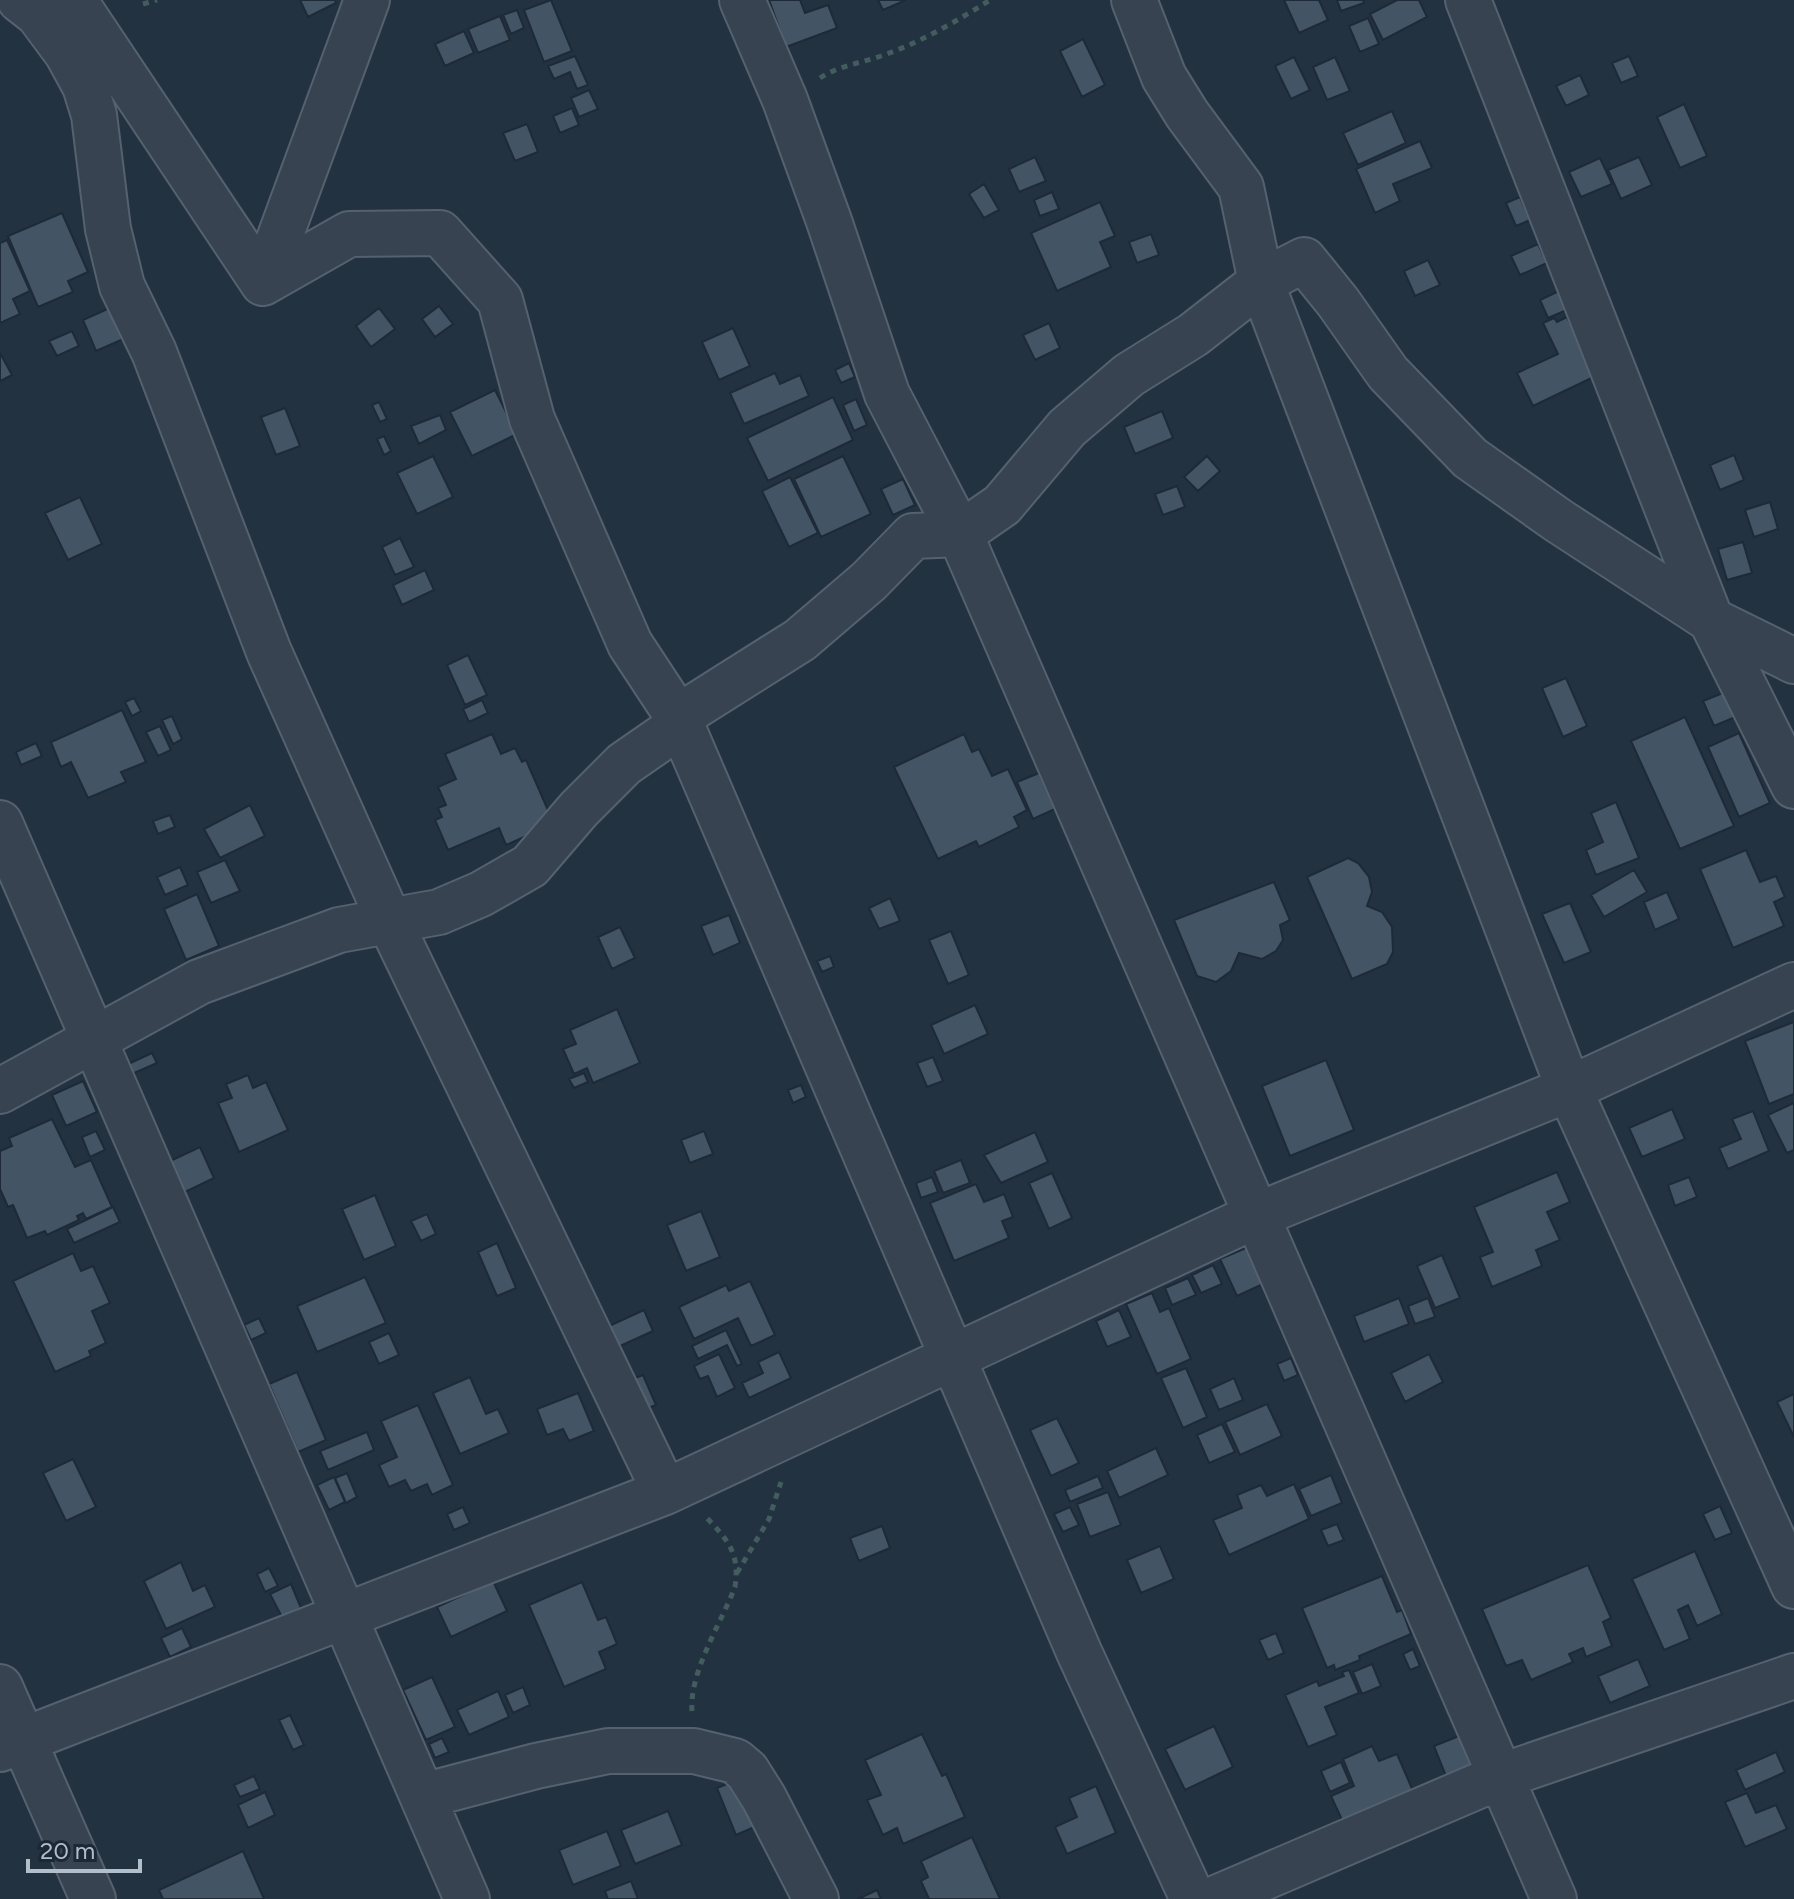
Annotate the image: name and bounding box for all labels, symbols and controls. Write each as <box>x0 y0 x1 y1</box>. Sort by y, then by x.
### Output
scale bar <box>28 1823 140 1873</box>
text: 20 m <box>40 1836 95 1865</box>

